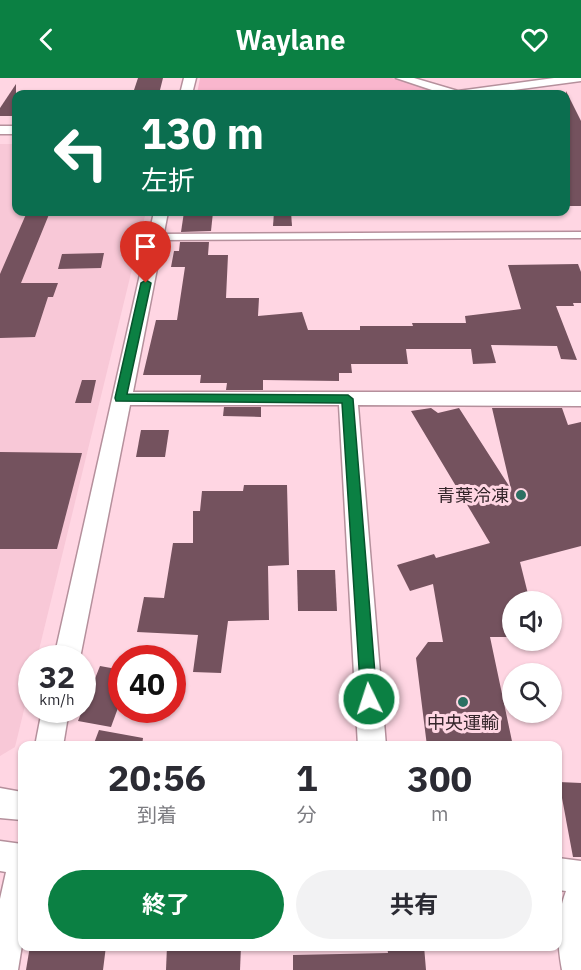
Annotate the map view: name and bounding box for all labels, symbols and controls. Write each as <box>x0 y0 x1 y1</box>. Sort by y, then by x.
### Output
text: Waylane <box>236 22 345 57</box>
icon: back <box>30 23 63 56</box>
icon: heart <box>518 23 551 56</box>
text: 130 m <box>141 106 264 161</box>
icon: left <box>42 114 120 192</box>
text: 左折 <box>141 162 195 197</box>
pin <box>120 221 171 283</box>
icon: arrive <box>129 230 162 263</box>
place label: 青葉冷凍 <box>437 484 509 507</box>
marker: 青葉冷凍 <box>514 488 528 502</box>
map controls <box>502 591 562 723</box>
button: sound <box>502 591 562 651</box>
speed limit sign: 40 <box>108 645 186 723</box>
text: 32 <box>39 657 75 696</box>
button: search <box>502 663 562 723</box>
position arrow <box>337 667 401 731</box>
text: km/h <box>39 690 75 709</box>
marker: 中央運輸 <box>456 695 470 709</box>
place label: 中央運輸 <box>427 711 499 734</box>
text: 20:56 <box>108 754 206 801</box>
text: 1 <box>296 754 318 801</box>
text: 300 <box>407 755 472 802</box>
text: m <box>431 800 448 827</box>
text: 到着 <box>137 801 177 828</box>
text: 分 <box>297 801 317 828</box>
button: 終了 <box>48 870 284 939</box>
button: 共有 <box>296 870 532 939</box>

